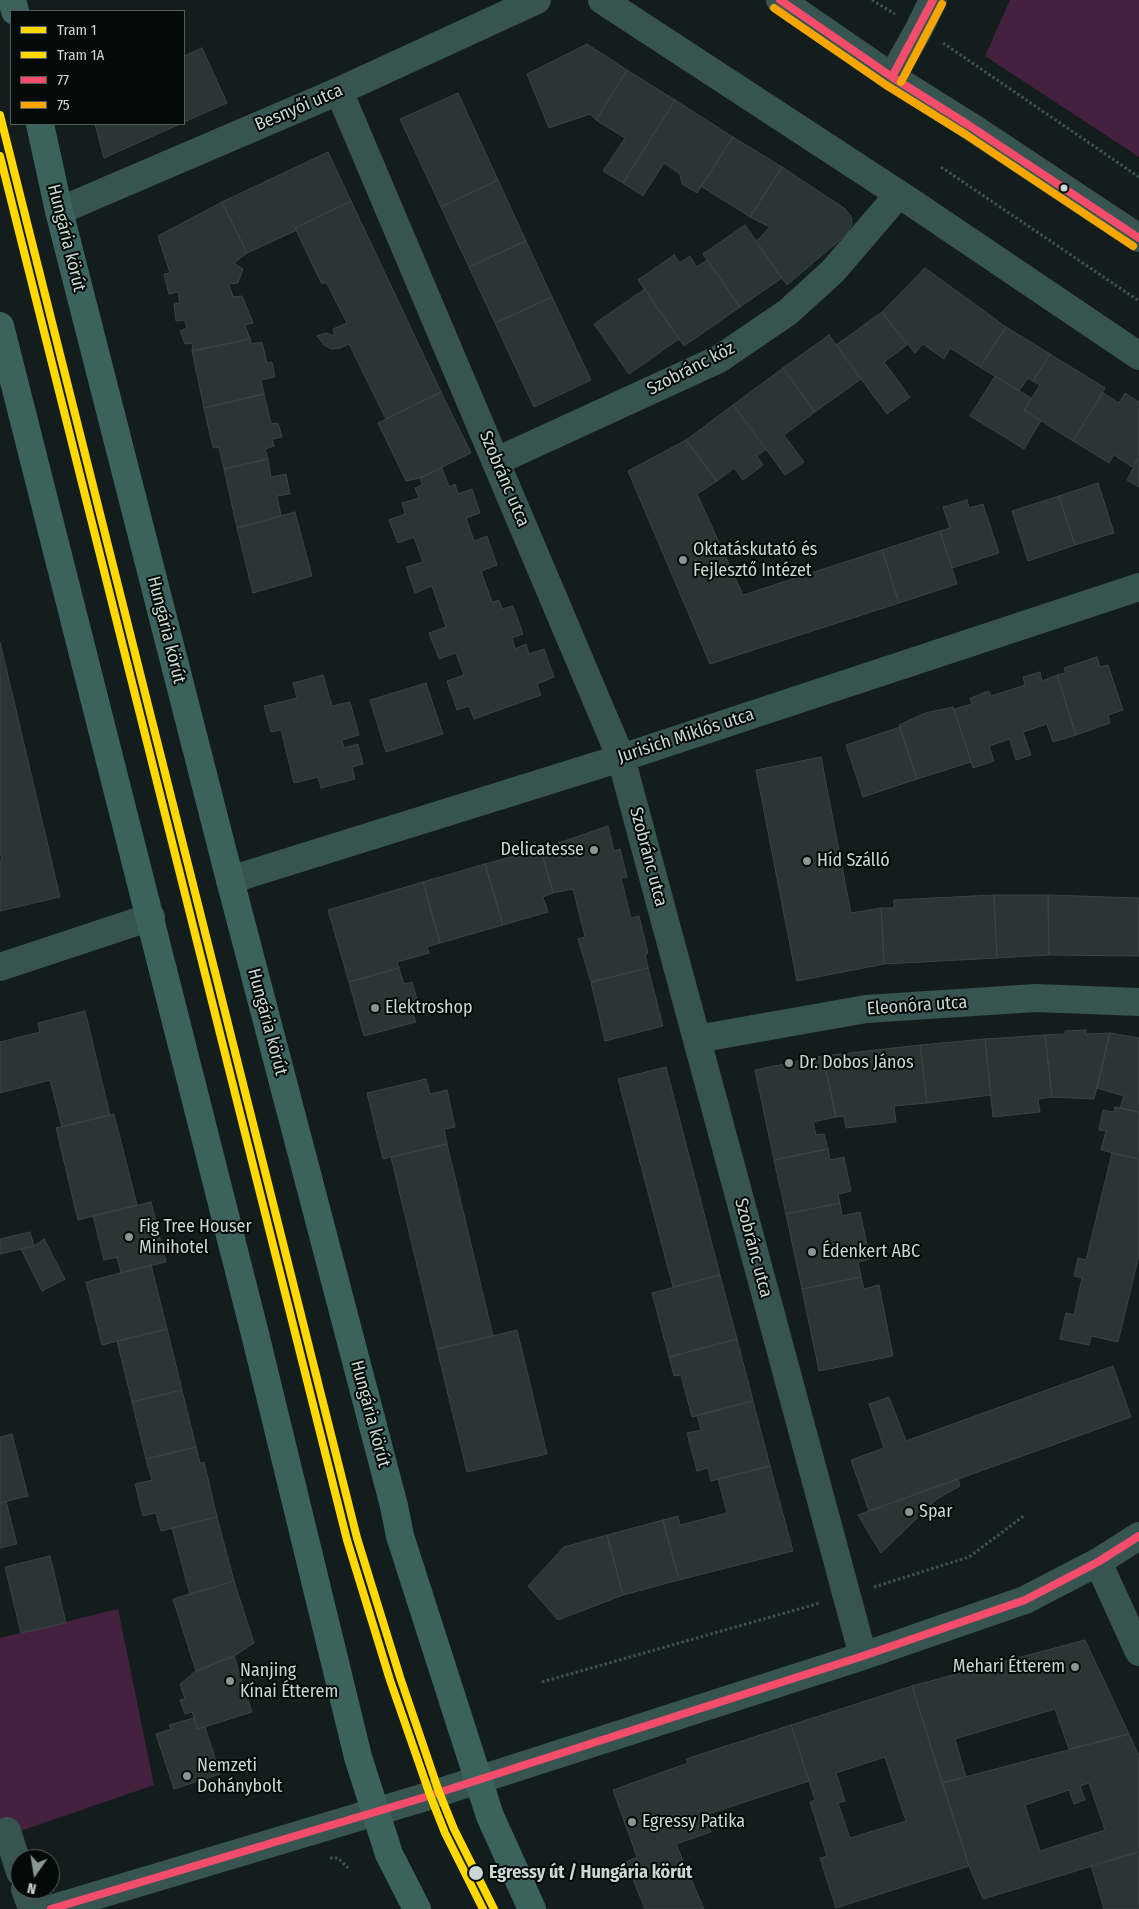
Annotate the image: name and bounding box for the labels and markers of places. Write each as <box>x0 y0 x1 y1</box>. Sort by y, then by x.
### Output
unlabelled marker <box>1059 183 1069 193</box>
place label: Oktatáskutató és Fejlesztő Intézet <box>693 539 818 582</box>
marker: Oktatáskutató és Fejlesztő Intézet <box>677 554 689 566</box>
place label: Delicatesse <box>500 839 584 861</box>
marker: Delicatesse <box>588 844 600 856</box>
place label: Híd Szálló <box>817 850 890 872</box>
marker: Híd Szálló <box>801 855 813 867</box>
place label: Elektroshop <box>385 997 473 1019</box>
marker: Elektroshop <box>369 1002 381 1014</box>
place label: Dr. Dobos János <box>799 1052 914 1074</box>
marker: Dr. Dobos János <box>783 1057 795 1069</box>
place label: Fig Tree Houser Minihotel <box>139 1216 252 1258</box>
marker: Fig Tree Houser Minihotel <box>123 1231 135 1243</box>
place label: Édenkert ABC <box>822 1241 920 1263</box>
marker: Édenkert ABC <box>806 1246 818 1258</box>
place label: Spar <box>919 1501 952 1523</box>
marker: Spar <box>903 1506 915 1518</box>
place label: Mehari Étterem <box>953 1656 1065 1678</box>
place label: Nanjing Kínai Étterem <box>240 1660 338 1702</box>
marker: Mehari Étterem <box>1069 1661 1081 1673</box>
marker: Nanjing Kínai Étterem <box>224 1675 236 1687</box>
place label: Nemzeti Dohánybolt <box>197 1755 282 1798</box>
marker: Nemzeti Dohánybolt <box>181 1770 193 1782</box>
place label: Egressy Patika <box>642 1811 745 1833</box>
marker: Egressy Patika <box>626 1816 638 1828</box>
place label: Egressy út / Hungária körút <box>489 1862 692 1884</box>
marker: Egressy út / Hungária körút <box>467 1864 485 1882</box>

